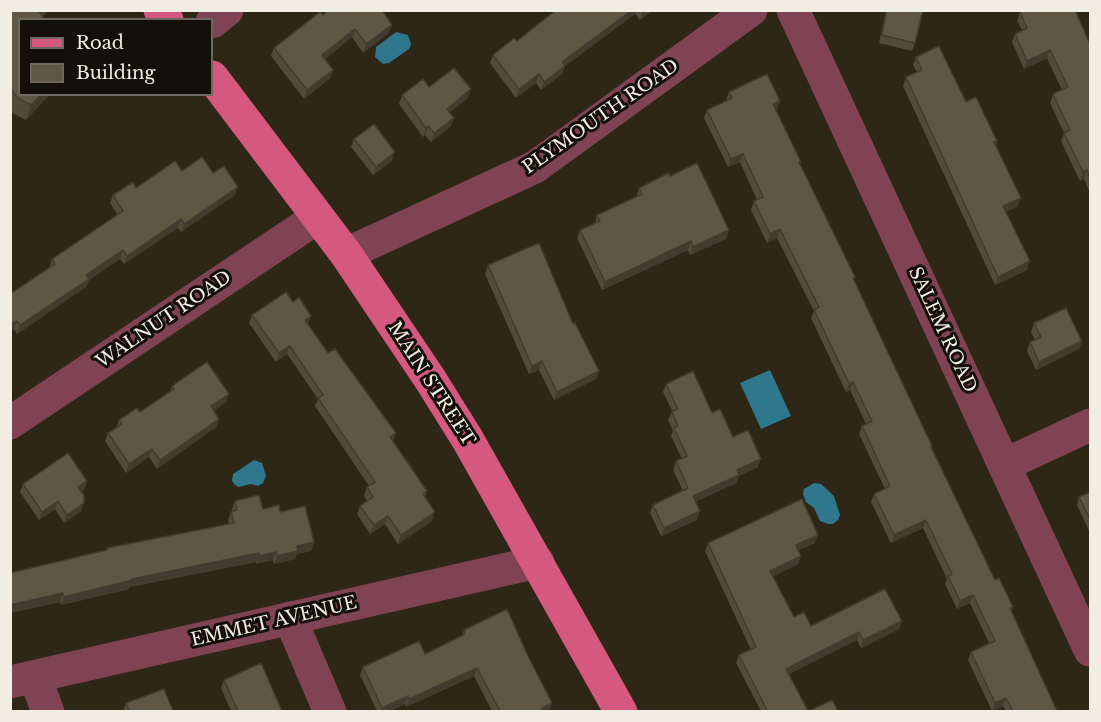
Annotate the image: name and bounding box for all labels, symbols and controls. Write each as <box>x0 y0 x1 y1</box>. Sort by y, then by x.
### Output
legend <box>18 18 213 96</box>
text: Road <box>76 32 124 54</box>
street label: PLYMOUTH ROAD <box>519 55 683 179</box>
text: Building <box>76 62 155 84</box>
street label: SALEM ROAD <box>903 264 981 396</box>
street label: WALNUT ROAD <box>92 267 236 373</box>
street label: MAIN STREET <box>383 318 479 450</box>
street label: EMMET AVENUE <box>189 592 359 652</box>

